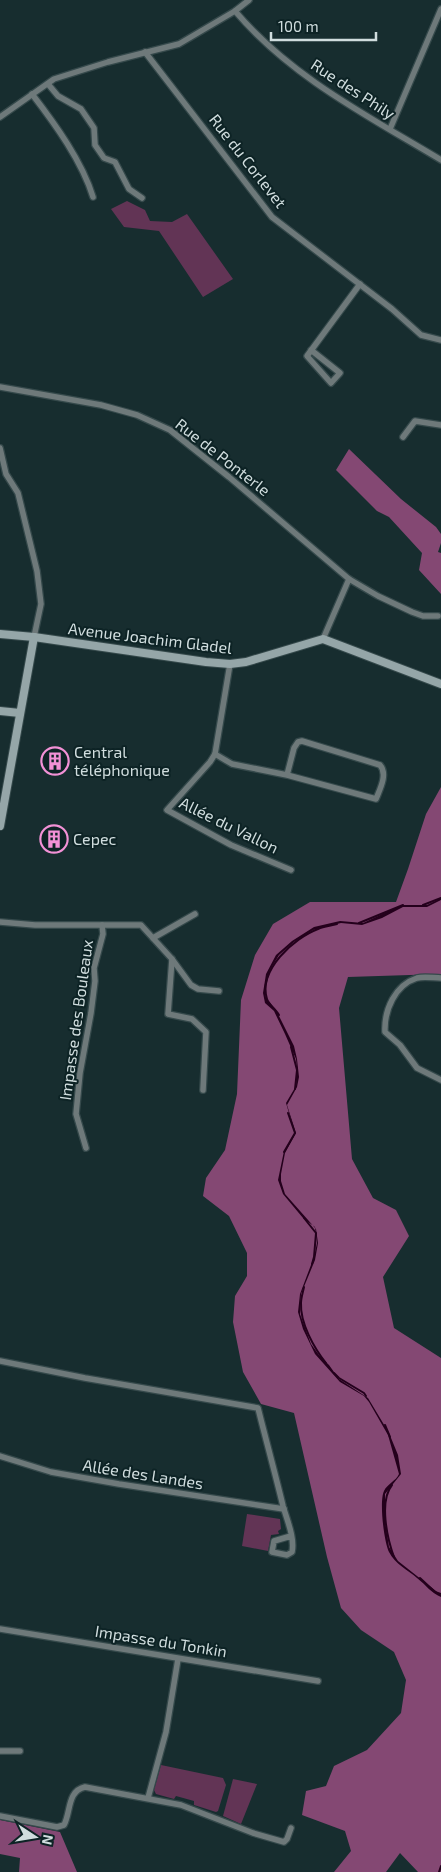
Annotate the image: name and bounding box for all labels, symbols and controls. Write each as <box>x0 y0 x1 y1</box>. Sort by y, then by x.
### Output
scale bar <box>271 10 376 42</box>
text: 100 m <box>278 17 319 35</box>
street label: Rue des Phily <box>308 54 399 123</box>
street label: Rue du Corlevet <box>206 110 291 211</box>
street label: Rue de Ponterle <box>172 414 274 499</box>
street label: Avenue Joachim Gladel <box>67 618 233 657</box>
place label: Central téléphonique <box>74 742 170 779</box>
building icon: Central téléphonique <box>40 746 70 776</box>
street label: Allée du Vallon <box>177 792 282 857</box>
building icon: Cepec <box>39 824 69 854</box>
place label: Cepec <box>73 829 117 848</box>
street label: Impasse des Bouleaux <box>55 938 96 1101</box>
street label: Allée des Landes <box>81 1455 205 1492</box>
street label: Impasse du Tonkin <box>94 1621 228 1660</box>
north arrow <box>10 1812 60 1862</box>
text: N <box>39 1833 58 1847</box>

